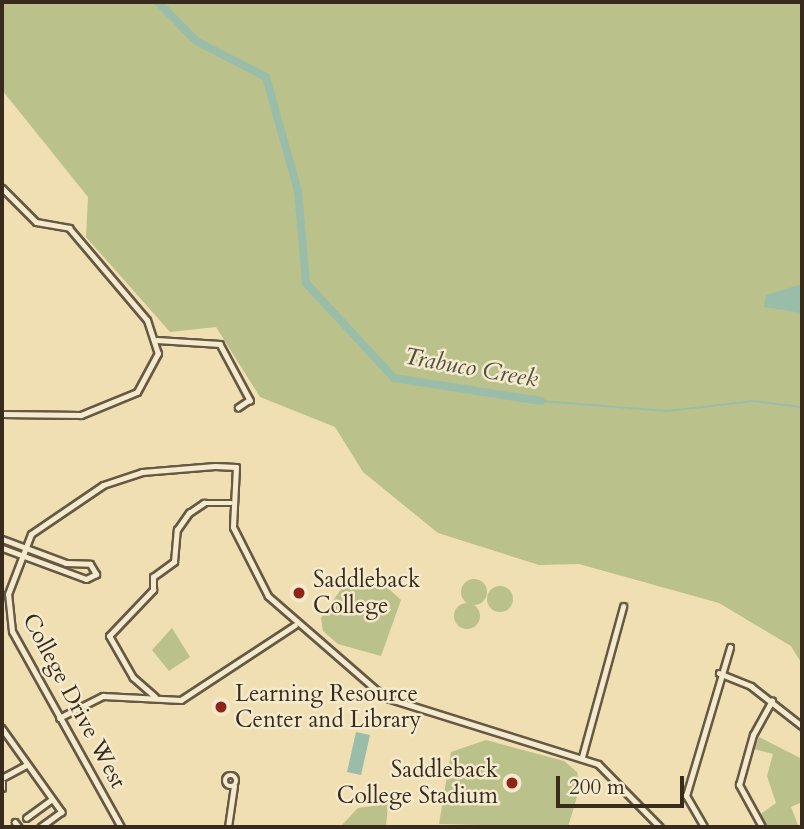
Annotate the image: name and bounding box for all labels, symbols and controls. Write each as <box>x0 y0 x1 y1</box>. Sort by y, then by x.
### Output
water label: Trabuco Creek <box>402 342 540 394</box>
place label: Saddleback College <box>313 566 420 620</box>
marker: Saddleback College <box>291 585 307 601</box>
street label: College Drive West <box>16 609 132 793</box>
place label: Learning Resource Center and Library <box>235 680 421 734</box>
marker: Learning Resource Center and Library <box>213 699 229 715</box>
place label: Saddleback College Stadium <box>337 756 498 810</box>
scale bar <box>559 762 687 806</box>
text: 200 m <box>569 773 625 802</box>
marker: Saddleback College Stadium <box>504 775 520 791</box>

